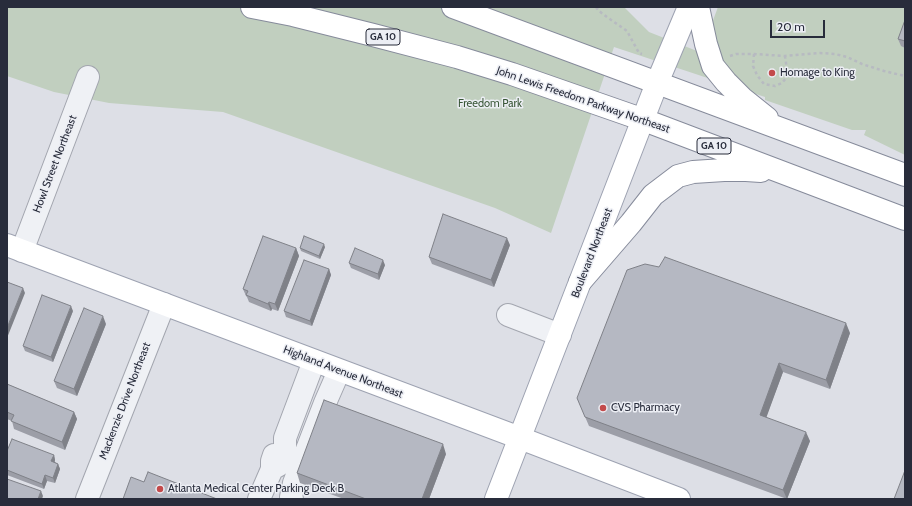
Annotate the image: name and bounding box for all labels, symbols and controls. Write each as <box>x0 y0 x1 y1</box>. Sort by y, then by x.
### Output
scale bar <box>772 12 827 38</box>
text: 20 m <box>777 19 805 34</box>
road number: GA 10 <box>366 29 400 45</box>
street label: John Lewis Freedom Parkway Northeast <box>495 64 671 136</box>
place label: Homage to King <box>780 66 855 80</box>
marker: Homage to King <box>767 68 777 78</box>
park label: Freedom Park <box>458 97 522 111</box>
street label: Howl Street Northeast <box>30 113 80 215</box>
road number: GA 10 <box>697 138 731 154</box>
street label: Boulevard Northeast <box>569 206 615 300</box>
street label: Mackenzie Drive Northeast <box>97 341 153 461</box>
street label: Highland Avenue Northeast <box>281 343 405 401</box>
place label: CVS Pharmacy <box>611 401 680 415</box>
marker: CVS Pharmacy <box>598 403 608 413</box>
place label: Atlanta Medical Center Parking Deck B <box>168 482 344 496</box>
marker: Atlanta Medical Center Parking Deck B <box>155 484 165 494</box>

